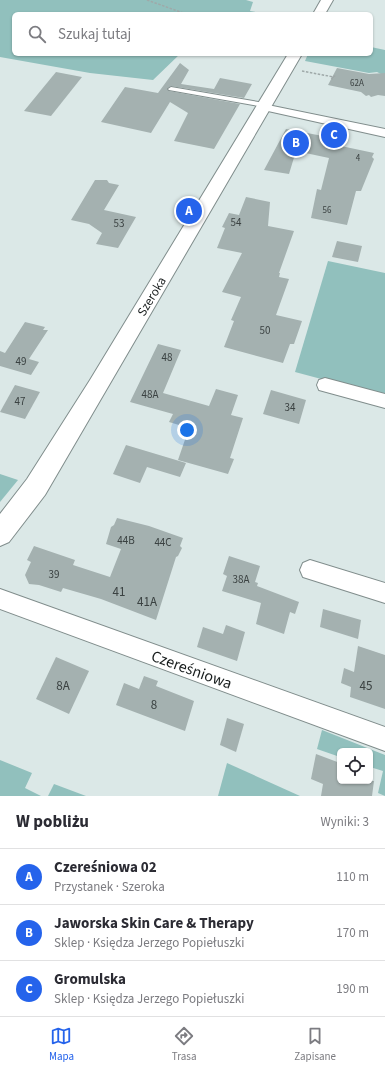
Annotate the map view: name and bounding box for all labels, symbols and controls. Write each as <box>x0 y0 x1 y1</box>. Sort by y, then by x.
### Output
search box <box>12 12 373 56</box>
icon: search <box>26 23 48 45</box>
text: Szukaj tutaj <box>58 24 131 45</box>
house number: 62A <box>350 77 364 90</box>
pin: C <box>321 120 347 150</box>
pin: B <box>283 128 309 158</box>
house number: 4 <box>356 152 361 165</box>
pin: A <box>176 196 202 226</box>
house number: 56 <box>323 204 332 217</box>
house number: 54 <box>231 215 242 230</box>
house number: 53 <box>114 216 124 231</box>
street label: Szeroka <box>133 273 171 320</box>
house number: 50 <box>260 323 270 338</box>
house number: 48 <box>162 350 173 365</box>
house number: 49 <box>16 354 26 369</box>
house number: 48A <box>142 387 158 402</box>
house number: 47 <box>15 394 25 409</box>
house number: 34 <box>285 400 296 415</box>
your location <box>177 420 197 440</box>
house number: 44B <box>117 533 135 548</box>
house number: 44C <box>154 535 172 550</box>
house number: 39 <box>49 567 59 582</box>
house number: 38A <box>233 572 249 587</box>
house number: 41 <box>113 583 125 601</box>
house number: 41A <box>137 593 158 611</box>
street label: Czereśniowa <box>148 645 235 695</box>
house number: 8A <box>56 677 71 695</box>
house number: 45 <box>360 677 372 695</box>
house number: 8 <box>151 696 157 714</box>
map controls <box>337 748 373 784</box>
button: locate <box>337 748 373 784</box>
text: W pobliżu <box>16 810 89 834</box>
text: Wyniki: 3 <box>320 813 369 831</box>
text: Czereśniowa 02 <box>54 857 157 878</box>
text: A <box>25 868 33 886</box>
text: 110 m <box>336 868 369 886</box>
text: Przystanek · Szeroka <box>54 878 165 896</box>
text: Jaworska Skin Care & Therapy <box>54 913 254 934</box>
text: B <box>25 924 33 942</box>
text: 170 m <box>336 924 369 942</box>
text: Sklep · Księdza Jerzego Popiełuszki <box>54 934 244 952</box>
text: Gromulska <box>54 969 126 990</box>
text: C <box>25 980 33 998</box>
text: 190 m <box>336 980 369 998</box>
text: Sklep · Księdza Jerzego Popiełuszki <box>54 990 244 1008</box>
tab: Mapa <box>49 1025 74 1064</box>
tab: Trasa <box>172 1025 196 1064</box>
tab: Zapisane <box>294 1025 336 1064</box>

